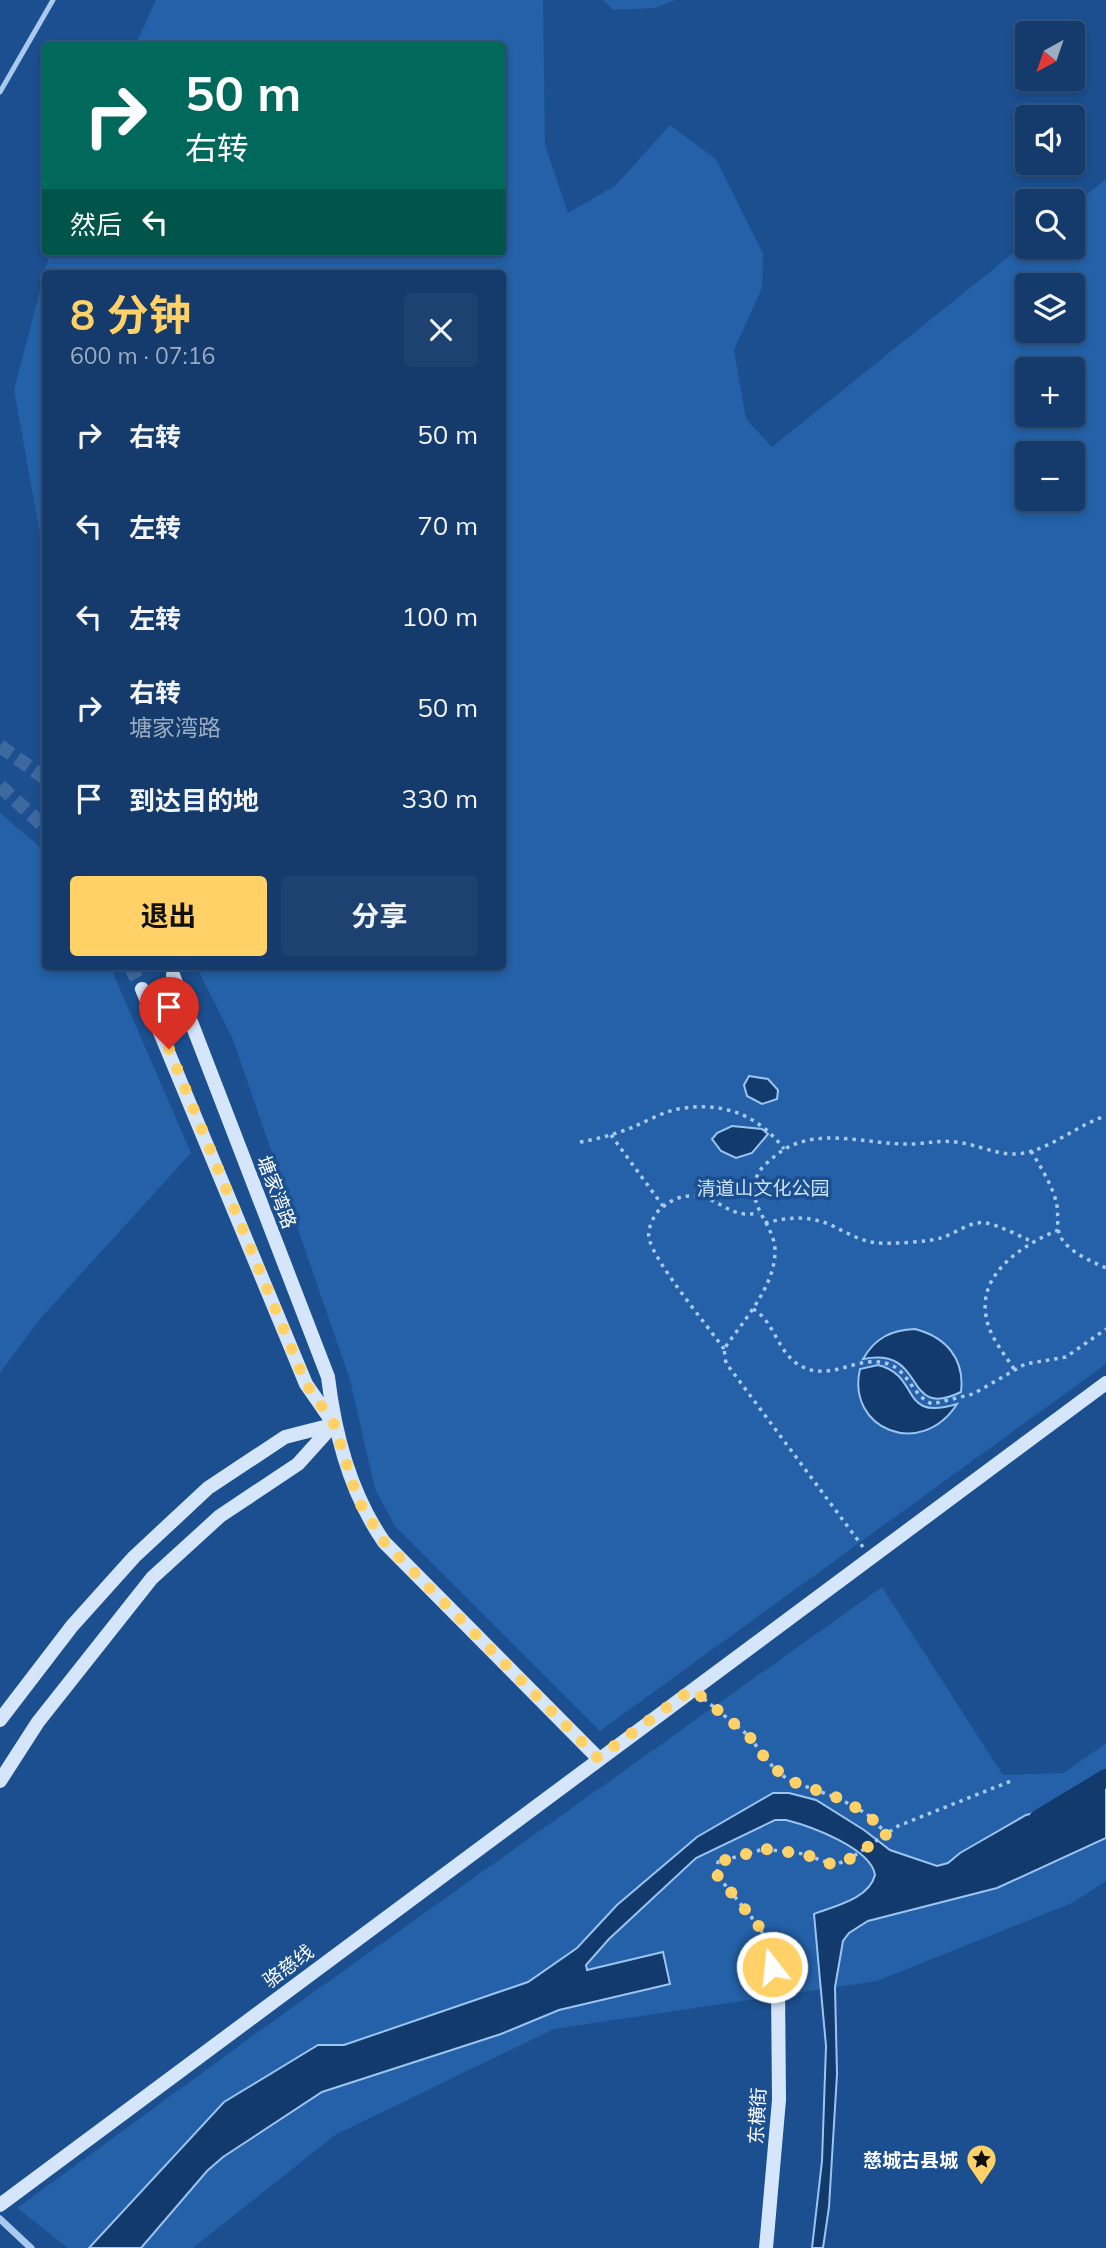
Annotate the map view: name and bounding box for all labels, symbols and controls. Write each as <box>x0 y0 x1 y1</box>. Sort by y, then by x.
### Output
north arrow <box>1015 21 1085 91</box>
map controls <box>1015 21 1085 511</box>
text: 50 m <box>185 62 301 123</box>
icon: right <box>70 70 161 161</box>
button: sound <box>1015 105 1085 175</box>
text: 右转 <box>185 128 249 168</box>
button: search <box>1015 189 1085 259</box>
icon: left <box>136 203 174 241</box>
text: 然后 <box>70 208 122 241</box>
button: layers <box>1015 273 1085 343</box>
text: 8 分钟 <box>70 288 191 341</box>
button: close <box>404 293 478 367</box>
text: 600 m · 07:16 <box>70 341 215 370</box>
button: + <box>1015 357 1085 427</box>
icon: right <box>70 416 108 454</box>
text: 50 m <box>417 418 478 451</box>
text: 右转 <box>129 420 181 453</box>
button: − <box>1015 441 1085 511</box>
icon: left <box>70 507 108 545</box>
text: 70 m <box>417 509 478 542</box>
text: 左转 <box>129 511 181 544</box>
icon: left <box>70 598 108 636</box>
text: 100 m <box>402 600 478 633</box>
text: 左转 <box>129 602 181 635</box>
text: 右转 <box>129 676 181 709</box>
icon: right <box>70 689 108 727</box>
text: 50 m <box>417 691 478 724</box>
text: 塘家湾路 <box>129 713 221 742</box>
icon: arrive <box>70 780 108 818</box>
text: 330 m <box>402 782 478 815</box>
text: 到达目的地 <box>129 784 259 817</box>
button: 退出 <box>70 876 267 956</box>
button: 分享 <box>281 876 478 956</box>
pin <box>139 977 199 1049</box>
icon: arrive <box>150 988 188 1026</box>
street label: 塘家湾路 <box>252 1152 302 1232</box>
park label: 清道山文化公园 <box>696 1176 830 1200</box>
position arrow <box>735 1930 809 2004</box>
street label: 骆慈线 <box>258 1939 318 1993</box>
street label: 东横街 <box>744 2087 770 2145</box>
place icon: 慈城古县城 <box>964 2143 998 2187</box>
place label: 慈城古县城 <box>863 2148 958 2172</box>

